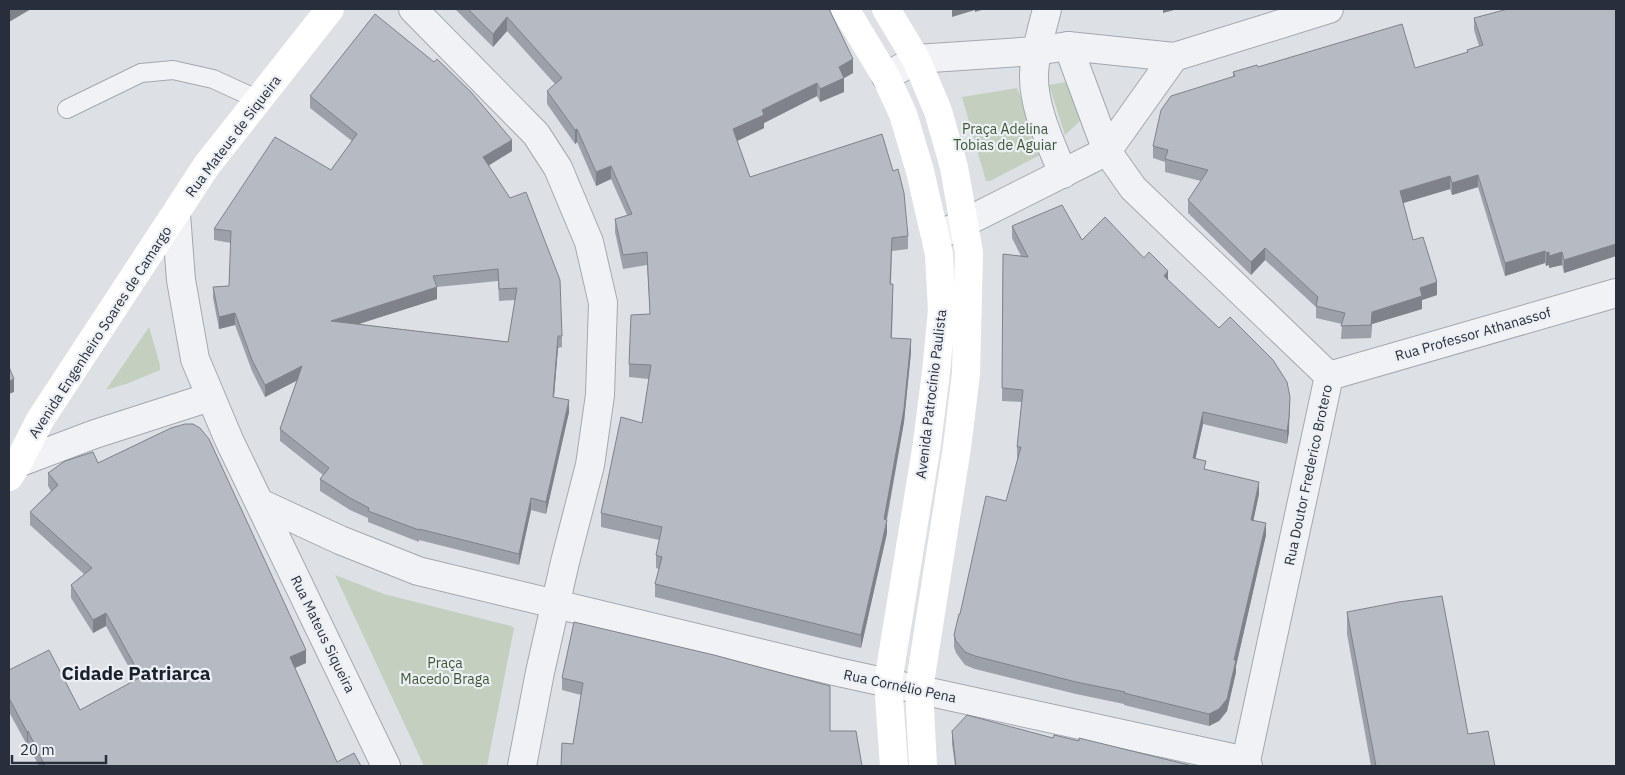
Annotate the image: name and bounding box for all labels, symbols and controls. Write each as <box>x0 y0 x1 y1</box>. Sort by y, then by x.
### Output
street label: Rua Mateus de Siqueira <box>181 71 285 200</box>
park label: Praça Adelina Tobias de Aguiar <box>953 120 1057 154</box>
street label: Avenida Engenheiro Soares de Camargo <box>25 222 175 441</box>
street label: Rua Professor Athanassof <box>1393 303 1553 365</box>
street label: Avenida Patrocínio Paulista <box>912 308 950 480</box>
street label: Rua Doutor Frederico Brotero <box>1280 383 1336 567</box>
street label: Rua Mateus Siqueira <box>287 572 360 696</box>
park label: Praça Macedo Braga <box>400 654 490 688</box>
district label: Cidade Patriarca <box>61 661 211 685</box>
street label: Rua Cornélio Pena <box>842 665 959 707</box>
scale bar <box>12 732 106 764</box>
text: 20 m <box>20 740 55 759</box>

